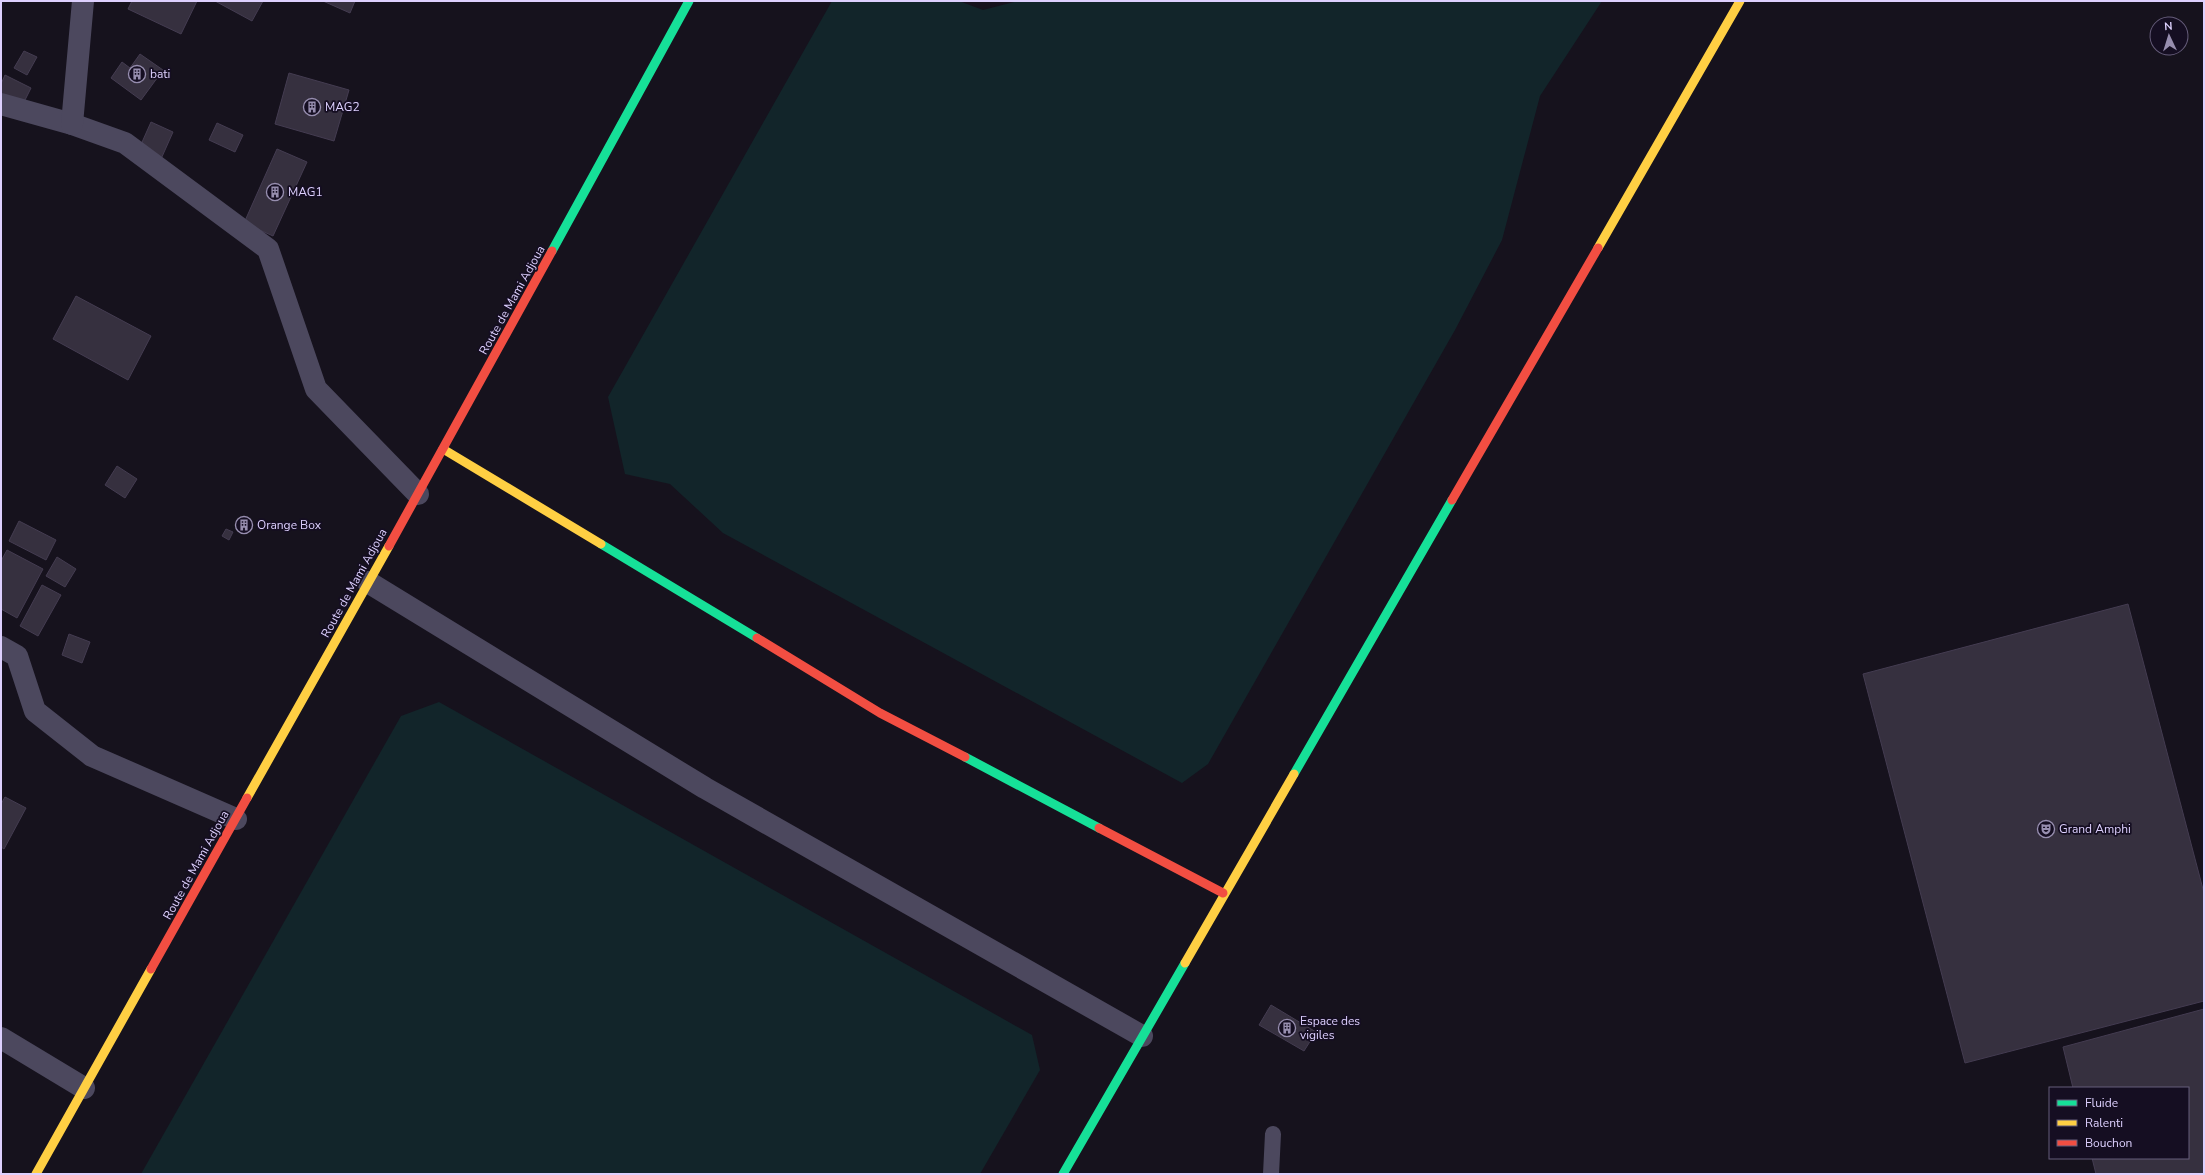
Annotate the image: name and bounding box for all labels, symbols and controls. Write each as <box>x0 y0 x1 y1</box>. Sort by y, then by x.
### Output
north arrow <box>2149 16 2189 56</box>
text: N <box>2164 19 2173 34</box>
building icon: bati <box>127 64 147 84</box>
place label: bati <box>150 66 170 82</box>
building icon: MAG2 <box>302 97 322 117</box>
place label: MAG2 <box>325 99 360 115</box>
building icon: MAG1 <box>265 182 285 202</box>
place label: MAG1 <box>288 184 323 200</box>
street label: Route de Mami Adjoua <box>475 243 549 357</box>
building icon: Orange Box <box>234 515 254 535</box>
place label: Orange Box <box>257 517 322 533</box>
street label: Route de Mami Adjoua <box>317 526 391 640</box>
street label: Route de Mami Adjoua <box>159 808 233 922</box>
theatre icon: Grand Amphi <box>2036 819 2056 839</box>
place label: Grand Amphi <box>2059 821 2131 837</box>
place label: Espace des vigiles <box>1300 1013 1360 1043</box>
building icon: Espace des vigiles <box>1277 1018 1297 1038</box>
legend <box>2049 1087 2189 1159</box>
text: Fluide <box>2085 1095 2118 1111</box>
text: Ralenti <box>2085 1115 2123 1131</box>
text: Bouchon <box>2085 1135 2132 1151</box>

